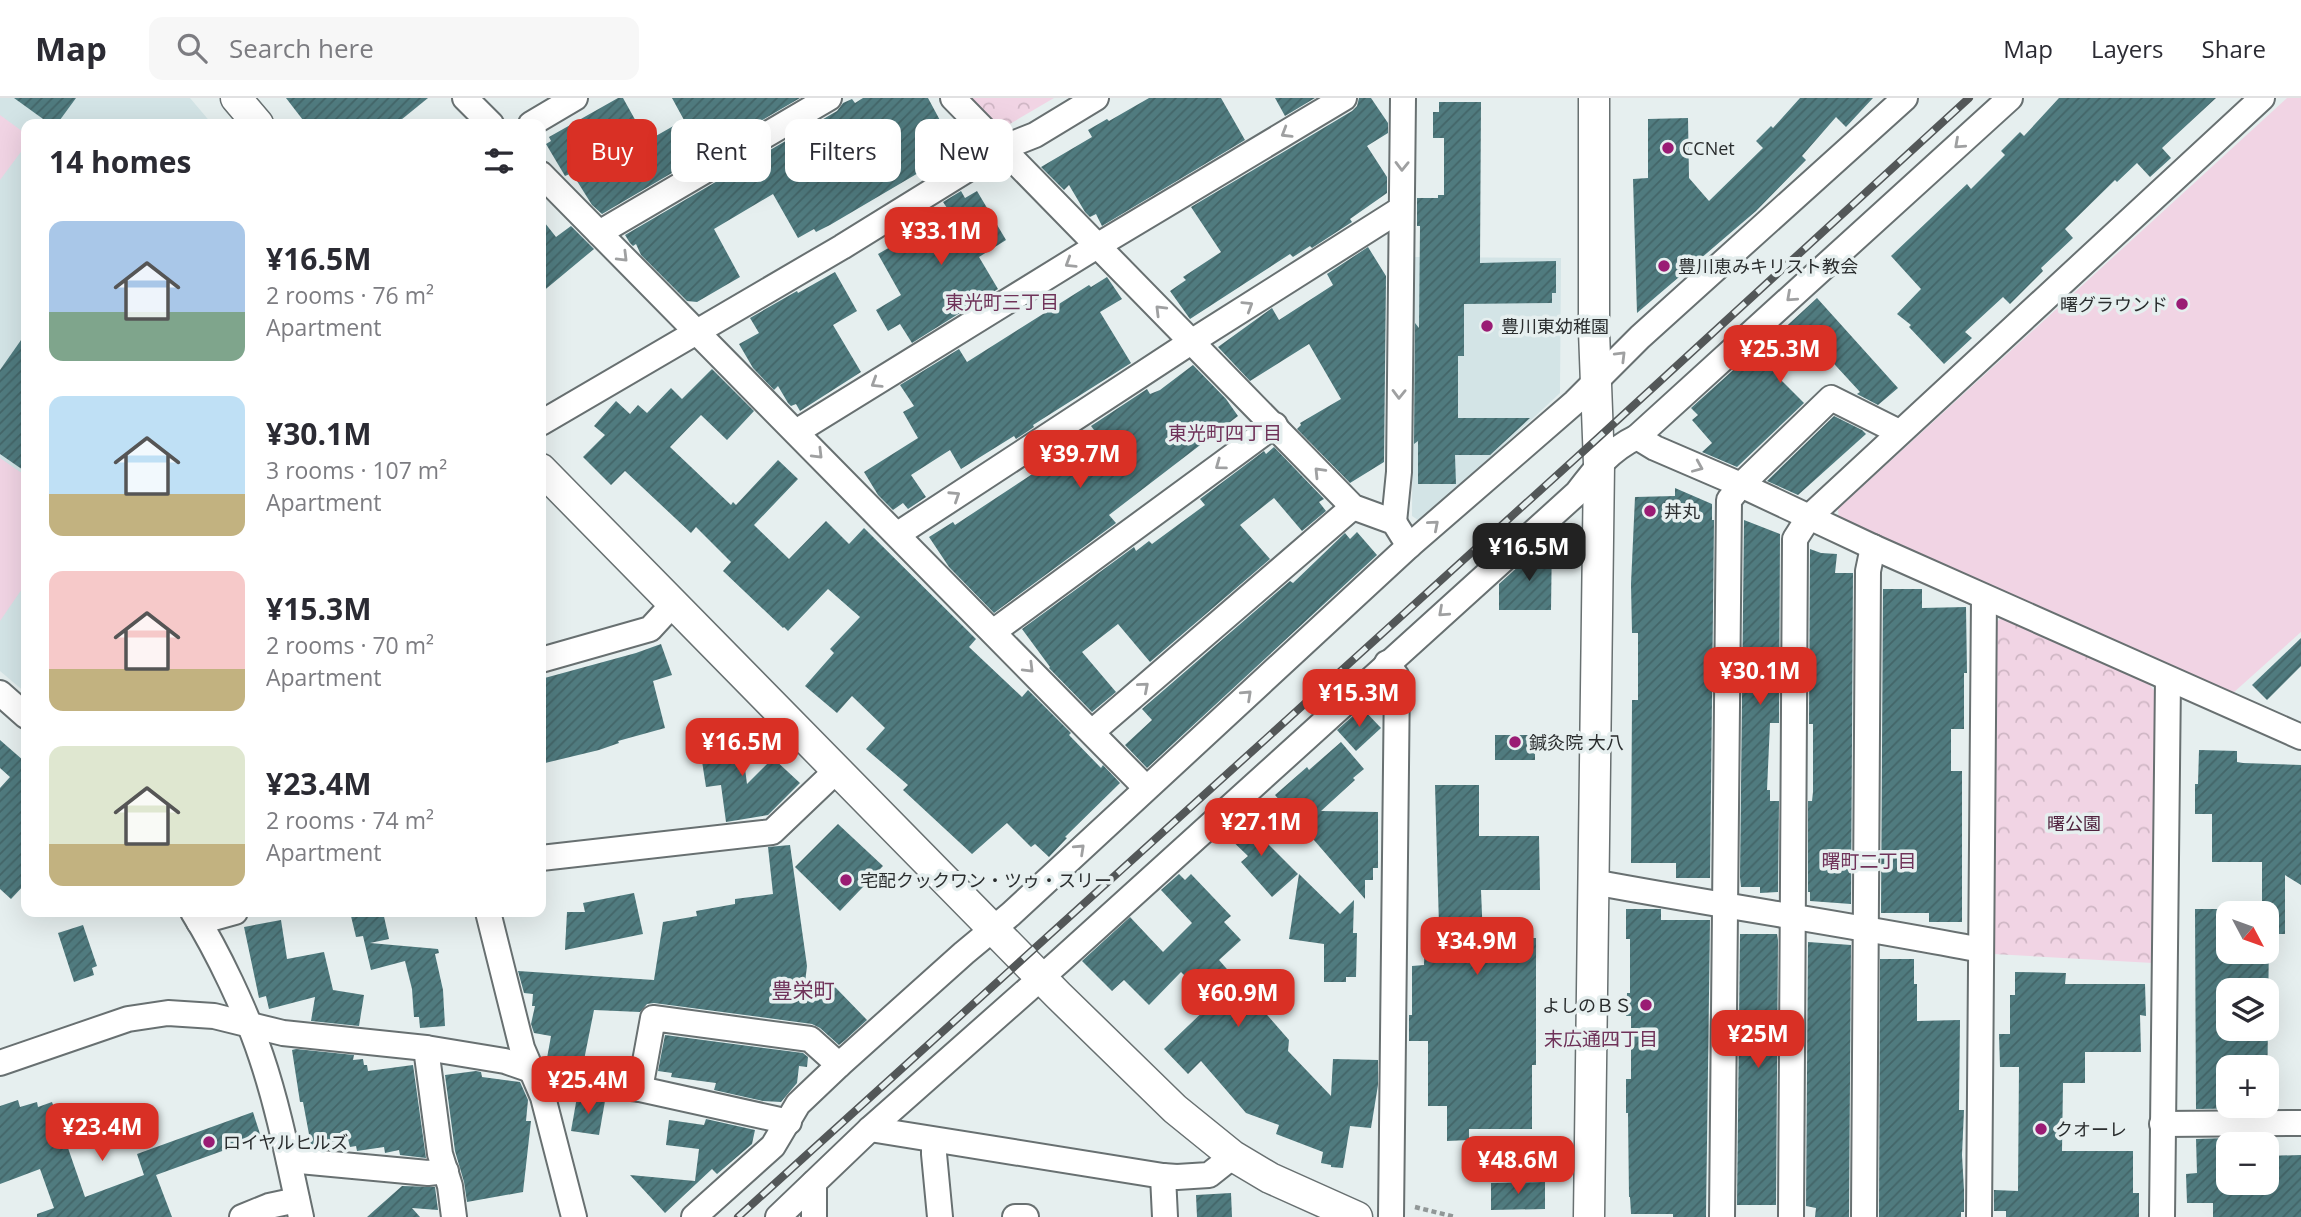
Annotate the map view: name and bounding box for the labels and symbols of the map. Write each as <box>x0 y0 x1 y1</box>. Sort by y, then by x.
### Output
one-way arrow <box>1280 125 1293 138</box>
place label: CCNet <box>1682 136 1735 160</box>
one-way arrow <box>1954 136 1967 148</box>
marker: CCNet <box>1660 140 1676 156</box>
one-way arrow <box>1394 161 1410 172</box>
pin: ¥33.1M <box>884 208 998 267</box>
one-way arrow <box>615 249 628 262</box>
one-way arrow <box>1064 254 1077 267</box>
place label: 豊川恵みキリスト教会 <box>1678 254 1858 278</box>
marker: 豊川恵みキリスト教会 <box>1656 258 1672 274</box>
district label: 東光町三丁目 <box>945 289 1059 315</box>
one-way arrow <box>1786 289 1799 301</box>
place label: 曙グラウンド <box>2060 292 2168 316</box>
marker: 曙グラウンド <box>2174 296 2190 312</box>
one-way arrow <box>1240 301 1253 314</box>
one-way arrow <box>1155 305 1168 318</box>
place label: 豊川東幼稚園 <box>1501 314 1609 338</box>
marker: 豊川東幼稚園 <box>1479 318 1495 334</box>
pin: ¥25.3M <box>1723 326 1837 385</box>
one-way arrow <box>1612 352 1625 365</box>
one-way arrow <box>871 374 884 387</box>
one-way arrow <box>1392 388 1407 399</box>
district label: 東光町四丁目 <box>1168 420 1282 446</box>
pin: ¥39.7M <box>1023 430 1137 490</box>
one-way arrow <box>809 445 822 458</box>
one-way arrow <box>1215 457 1228 470</box>
one-way arrow <box>1691 459 1703 473</box>
one-way arrow <box>1315 467 1328 480</box>
one-way arrow <box>947 492 960 505</box>
place label: 丼丸 <box>1664 499 1700 523</box>
marker: 丼丸 <box>1642 503 1658 519</box>
one-way arrow <box>1425 521 1438 533</box>
pin: ¥16.5M <box>1472 524 1586 583</box>
one-way arrow <box>1439 604 1452 617</box>
pin: ¥30.1M <box>1703 648 1817 707</box>
one-way arrow <box>1021 660 1034 673</box>
pin: ¥15.3M <box>1302 670 1416 729</box>
one-way arrow <box>1135 683 1148 695</box>
one-way arrow <box>1239 691 1252 703</box>
pin: ¥16.5M <box>685 718 799 778</box>
place label: 鍼灸院 大八 <box>1529 730 1624 754</box>
marker: 鍼灸院 大八 <box>1507 734 1523 750</box>
pin: ¥27.1M <box>1204 798 1318 858</box>
park label: 曙公園 <box>2047 811 2101 835</box>
one-way arrow <box>1072 845 1085 858</box>
district label: 曙町二丁目 <box>1821 848 1917 874</box>
place label: 宅配クックワン・ツゥ・スリー <box>860 868 1112 892</box>
marker: 宅配クックワン・ツゥ・スリー <box>838 872 854 888</box>
north arrow <box>2216 901 2278 964</box>
pin: ¥34.9M <box>1420 918 1534 977</box>
pin: ¥60.9M <box>1181 970 1295 1029</box>
district label: 豊栄町 <box>772 976 835 1004</box>
place label: よしのＢＳ <box>1542 993 1632 1017</box>
marker: よしのＢＳ <box>1638 997 1654 1013</box>
pin: ¥25M <box>1717 1010 1799 1070</box>
district label: 末広通四丁目 <box>1544 1026 1658 1052</box>
pin: ¥25.4M <box>531 1056 645 1116</box>
pin: ¥23.4M <box>45 1104 159 1163</box>
place label: クオーレ <box>2055 1117 2127 1141</box>
marker: クオーレ <box>2033 1121 2049 1137</box>
place label: ロイヤルヒルズ <box>223 1130 348 1154</box>
marker: ロイヤルヒルズ <box>201 1134 217 1150</box>
pin: ¥48.6M <box>1461 1136 1575 1196</box>

